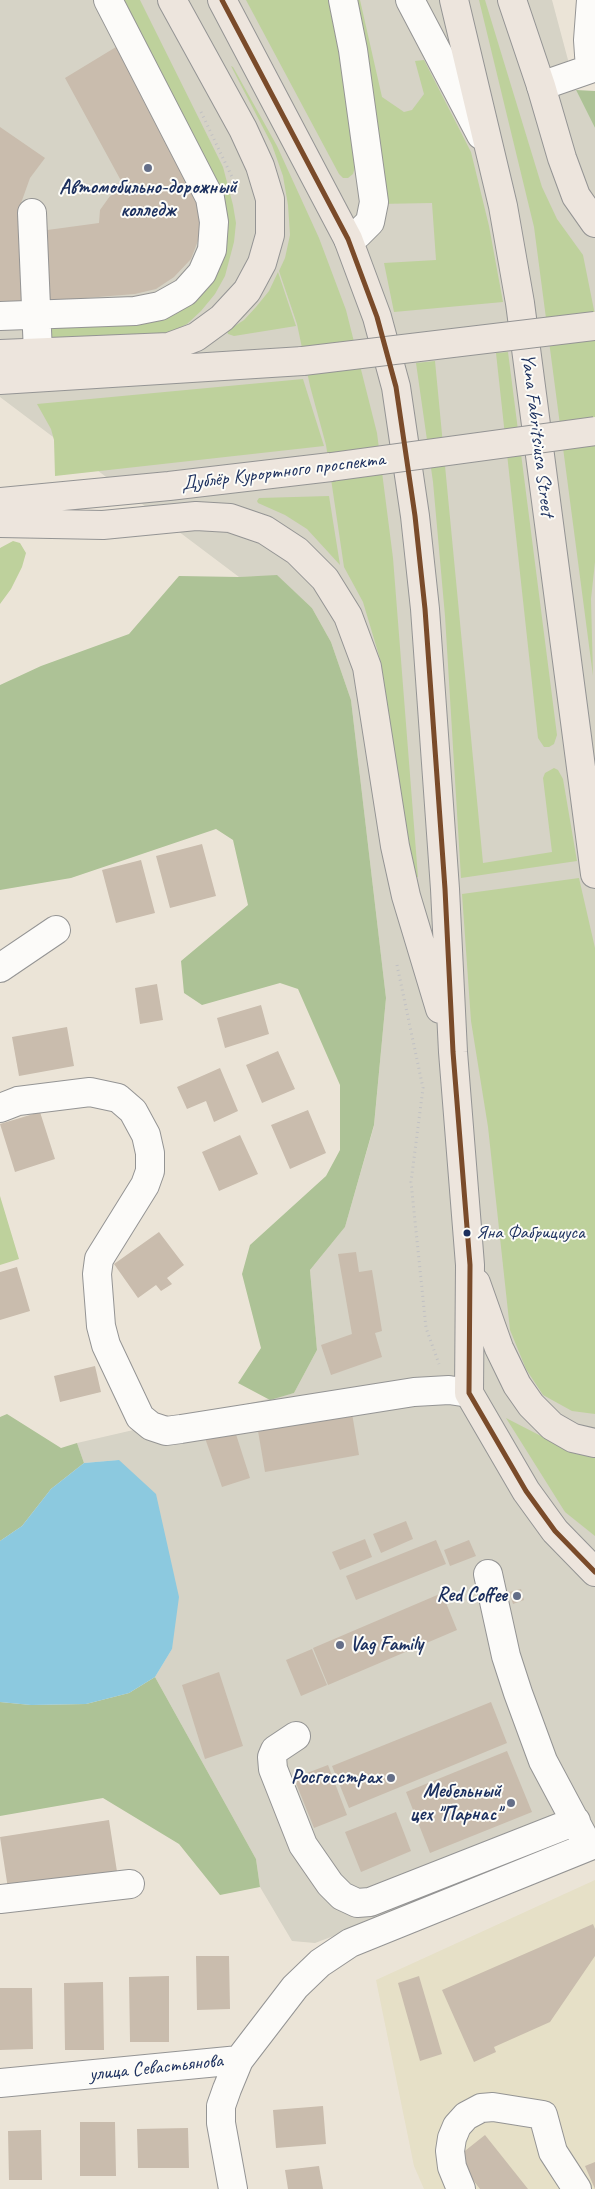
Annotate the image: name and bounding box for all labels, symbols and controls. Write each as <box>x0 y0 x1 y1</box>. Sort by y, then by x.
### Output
marker: Автомобильно-дорожный колледж <box>142 162 154 174</box>
place label: Автомобильно-дорожный колледж <box>59 176 237 223</box>
street label: Yana Fabritsiusa Street <box>515 352 559 518</box>
street label: Дублёр Курортного проспекта <box>180 448 386 496</box>
place label: Яна Фабрициуса <box>476 1222 585 1244</box>
marker: Яна Фабрициуса <box>462 1228 472 1238</box>
place label: Red Coffee <box>437 1584 507 1608</box>
marker: Red Coffee <box>511 1590 523 1602</box>
place label: Vag Family <box>350 1633 423 1657</box>
marker: Vag Family <box>334 1639 346 1651</box>
place label: Росгосстрах <box>291 1766 381 1790</box>
marker: Росгосстрах <box>385 1772 397 1784</box>
place label: Мебельный цех "Парнас" <box>410 1780 501 1827</box>
marker: Мебельный цех "Парнас" <box>505 1797 517 1809</box>
street label: улица Севастьянова <box>88 2049 224 2087</box>

